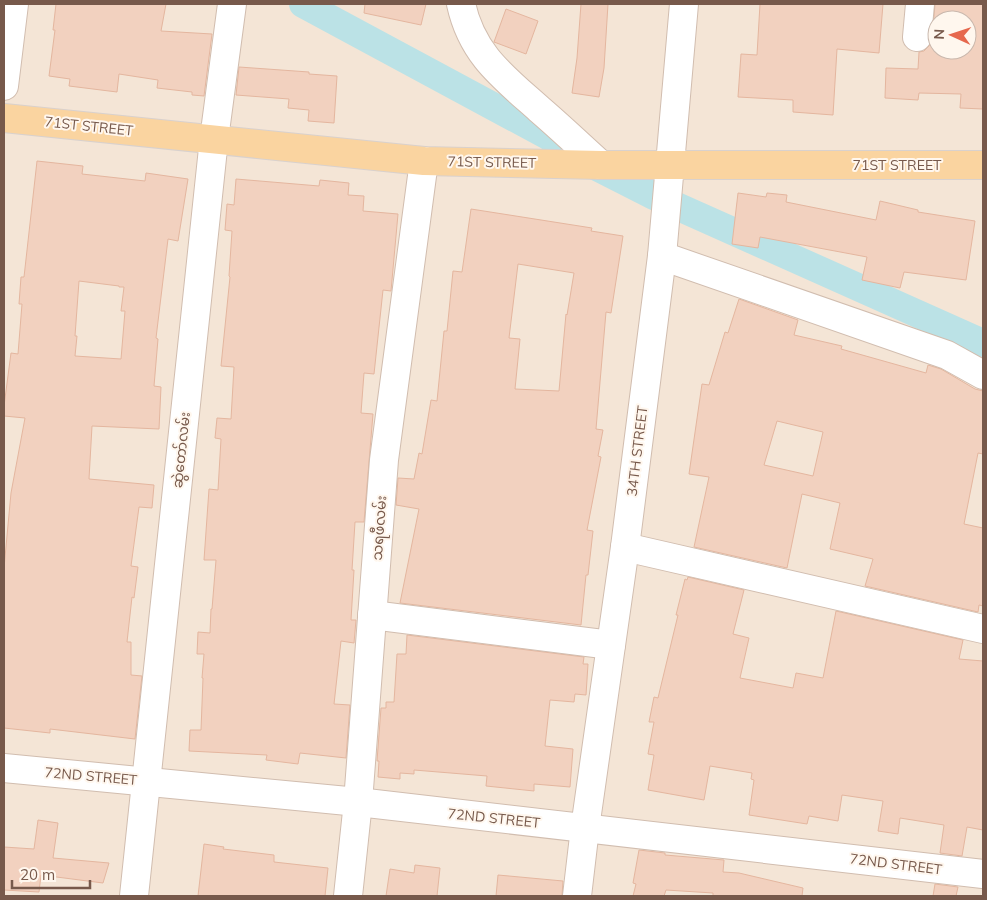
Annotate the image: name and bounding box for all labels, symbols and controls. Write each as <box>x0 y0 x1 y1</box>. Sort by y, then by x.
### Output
north arrow <box>927 10 977 60</box>
text: N <box>930 29 948 40</box>
street label: 71ST STREET <box>44 112 135 140</box>
street label: 71ST STREET <box>447 152 537 172</box>
street label: 71ST STREET <box>853 156 942 174</box>
street label: 34TH STREET <box>623 404 652 497</box>
street label: ဆွဲတော်လမ်း <box>167 411 196 489</box>
street label: သရဖီလမ်း <box>367 495 393 561</box>
street label: 72ND STREET <box>44 763 139 789</box>
street label: 72ND STREET <box>447 804 542 832</box>
street label: 72ND STREET <box>849 849 944 879</box>
scale bar <box>12 858 90 890</box>
text: 20 m <box>20 865 55 884</box>

